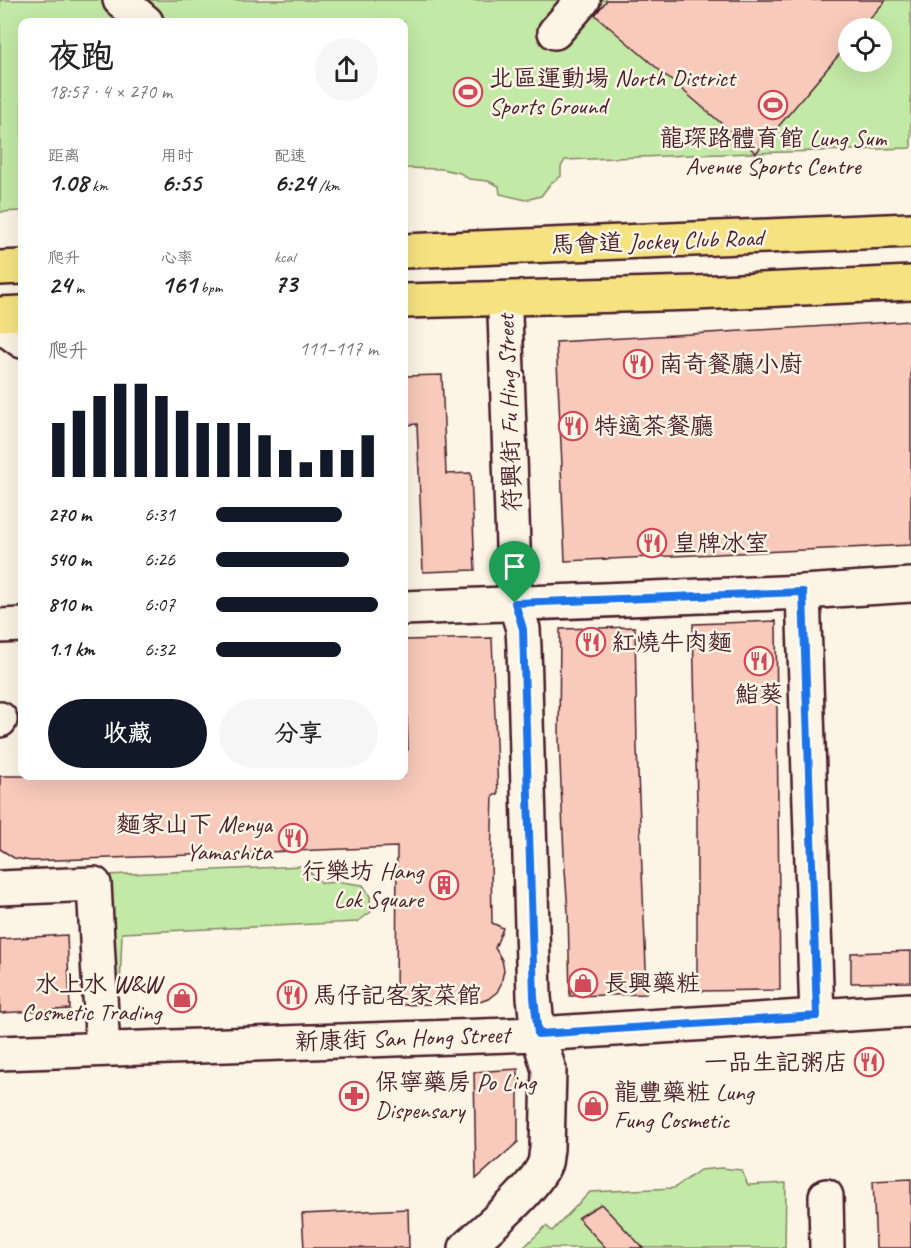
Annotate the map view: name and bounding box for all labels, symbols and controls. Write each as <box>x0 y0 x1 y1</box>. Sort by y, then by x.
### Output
map controls <box>838 18 892 72</box>
button: locate <box>838 18 892 72</box>
text: 夜跑 <box>48 35 114 77</box>
button: share <box>315 38 378 101</box>
place label: 北區運動場 North District Sports Ground <box>489 63 737 121</box>
sports icon: 北區運動場 North District Sports Ground <box>452 76 484 108</box>
text: 18:57 · 4 × 270 m <box>48 79 172 104</box>
sports icon: 龍琛路體育館 Lung Sum Avenue Sports Centre <box>757 89 789 121</box>
place label: 龍琛路體育館 Lung Sum Avenue Sports Centre <box>659 123 887 181</box>
text: 距离 <box>48 146 80 166</box>
text: 用时 <box>161 146 193 166</box>
text: 配速 <box>274 146 306 166</box>
text: 1.08 <box>48 166 88 199</box>
text: 6:55 <box>161 166 201 199</box>
text: 6:24 <box>274 166 315 199</box>
text: km <box>88 176 108 196</box>
text: /km <box>315 176 340 196</box>
street label: 馬會道 Jockey Club Road <box>550 222 767 260</box>
text: kcal <box>274 247 295 267</box>
text: 爬升 <box>48 248 80 268</box>
text: 心率 <box>161 248 193 268</box>
text: 73 <box>274 267 297 300</box>
text: 24 <box>48 268 71 301</box>
text: 161 <box>161 268 197 301</box>
text: m <box>71 278 84 298</box>
text: bpm <box>197 278 223 298</box>
street label: 符興街 Fu Hing Street <box>490 312 527 512</box>
text: 111–117 m <box>299 336 378 361</box>
text: 爬升 <box>48 338 88 363</box>
restaurant icon: 南奇餐廳小廚 <box>622 348 654 380</box>
place label: 南奇餐廳小廚 <box>659 349 803 379</box>
restaurant icon: 特適茶餐廳 <box>557 410 589 442</box>
place label: 特適茶餐廳 <box>594 411 714 441</box>
text: 270 m <box>48 502 91 527</box>
text: 6:31 <box>144 502 175 527</box>
restaurant icon: 皇牌冰室 <box>636 527 668 559</box>
place label: 皇牌冰室 <box>673 528 769 558</box>
pin <box>489 541 540 603</box>
text: 540 m <box>48 547 91 572</box>
text: 6:26 <box>144 547 175 572</box>
icon: arrive <box>498 550 531 583</box>
text: 810 m <box>48 592 91 617</box>
text: 6:07 <box>144 592 175 617</box>
restaurant icon: 紅燒牛肉麵 <box>575 626 607 658</box>
place label: 紅燒牛肉麵 <box>612 627 732 657</box>
text: 1.1 km <box>48 637 95 662</box>
text: 6:32 <box>144 637 175 662</box>
restaurant icon: 鮨葵 <box>743 645 775 677</box>
place label: 鮨葵 <box>735 679 783 709</box>
button: 收藏 <box>48 699 207 768</box>
button: 分享 <box>219 699 378 768</box>
place label: 麵家山下 Menya Yamashita <box>117 809 274 867</box>
restaurant icon: 麵家山下 Menya Yamashita <box>277 822 309 854</box>
place label: 行樂坊 Hang Lok Square <box>302 856 425 914</box>
building icon: 行樂坊 Hang Lok Square <box>428 869 460 901</box>
shop icon: 長興藥粧 <box>567 967 599 999</box>
place label: 長興藥粧 <box>604 968 700 998</box>
place label: 水上水 W&W Cosmetic Trading <box>22 969 166 1027</box>
restaurant icon: 馬仔記客家菜館 <box>276 979 308 1011</box>
place label: 馬仔記客家菜館 <box>313 980 481 1010</box>
shop icon: 水上水 W&W Cosmetic Trading <box>166 982 198 1014</box>
street label: 新康街 San Hong Street <box>294 1019 513 1057</box>
restaurant icon: 一品生記粥店 <box>853 1046 885 1078</box>
place label: 一品生記粥店 <box>704 1047 848 1077</box>
place label: 保寧藥房 Po Ling Dispensary <box>375 1067 538 1125</box>
place label: 龍豐藥粧 Lung Fung Cosmetic <box>614 1077 756 1135</box>
pharmacy icon: 保寧藥房 Po Ling Dispensary <box>338 1080 370 1112</box>
shop icon: 龍豐藥粧 Lung Fung Cosmetic <box>577 1090 609 1122</box>

